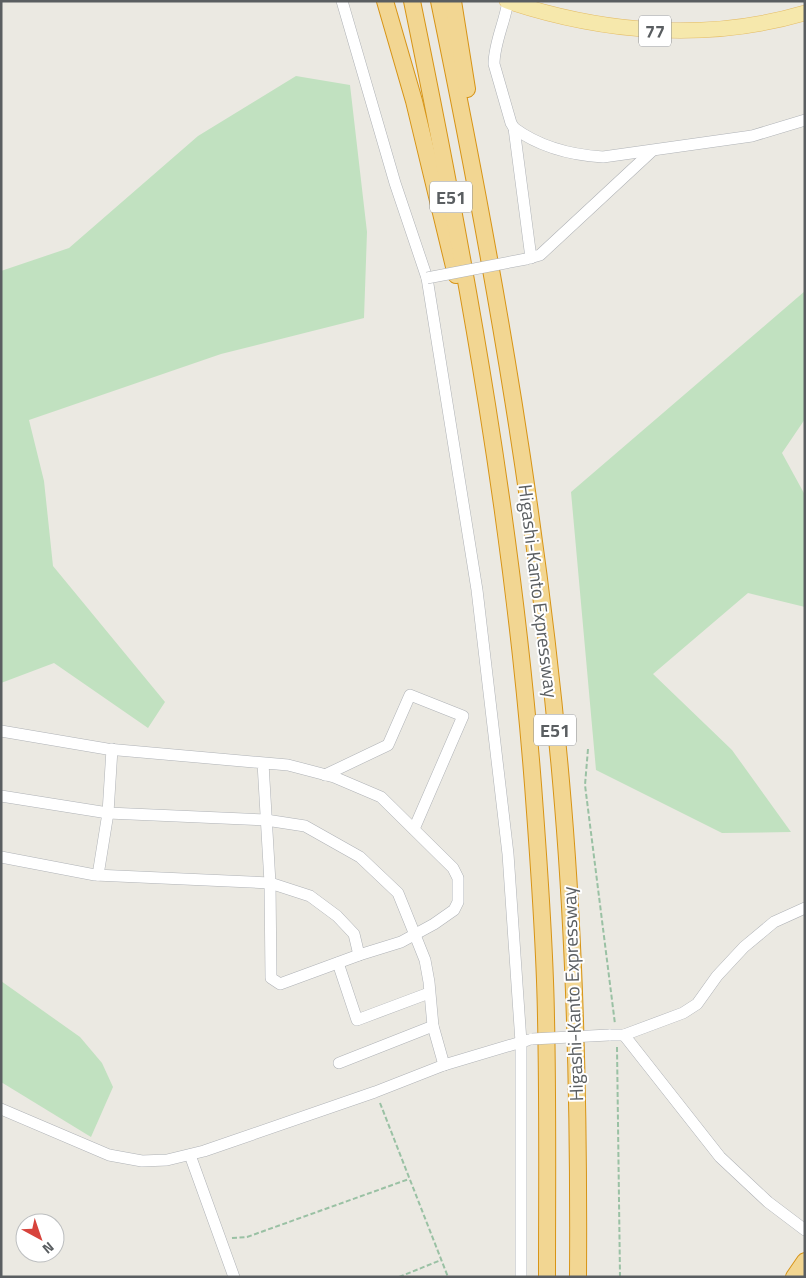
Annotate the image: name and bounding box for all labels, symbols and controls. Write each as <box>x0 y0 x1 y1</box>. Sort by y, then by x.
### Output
road number: 77 <box>639 16 671 46</box>
road number: E51 <box>430 182 472 212</box>
street label: Higashi-Kanto Expressway <box>512 483 566 699</box>
road number: E51 <box>534 714 576 746</box>
street label: Higashi-Kanto Expressway <box>554 886 590 1102</box>
north arrow <box>15 1213 65 1263</box>
text: N <box>38 1237 59 1260</box>

